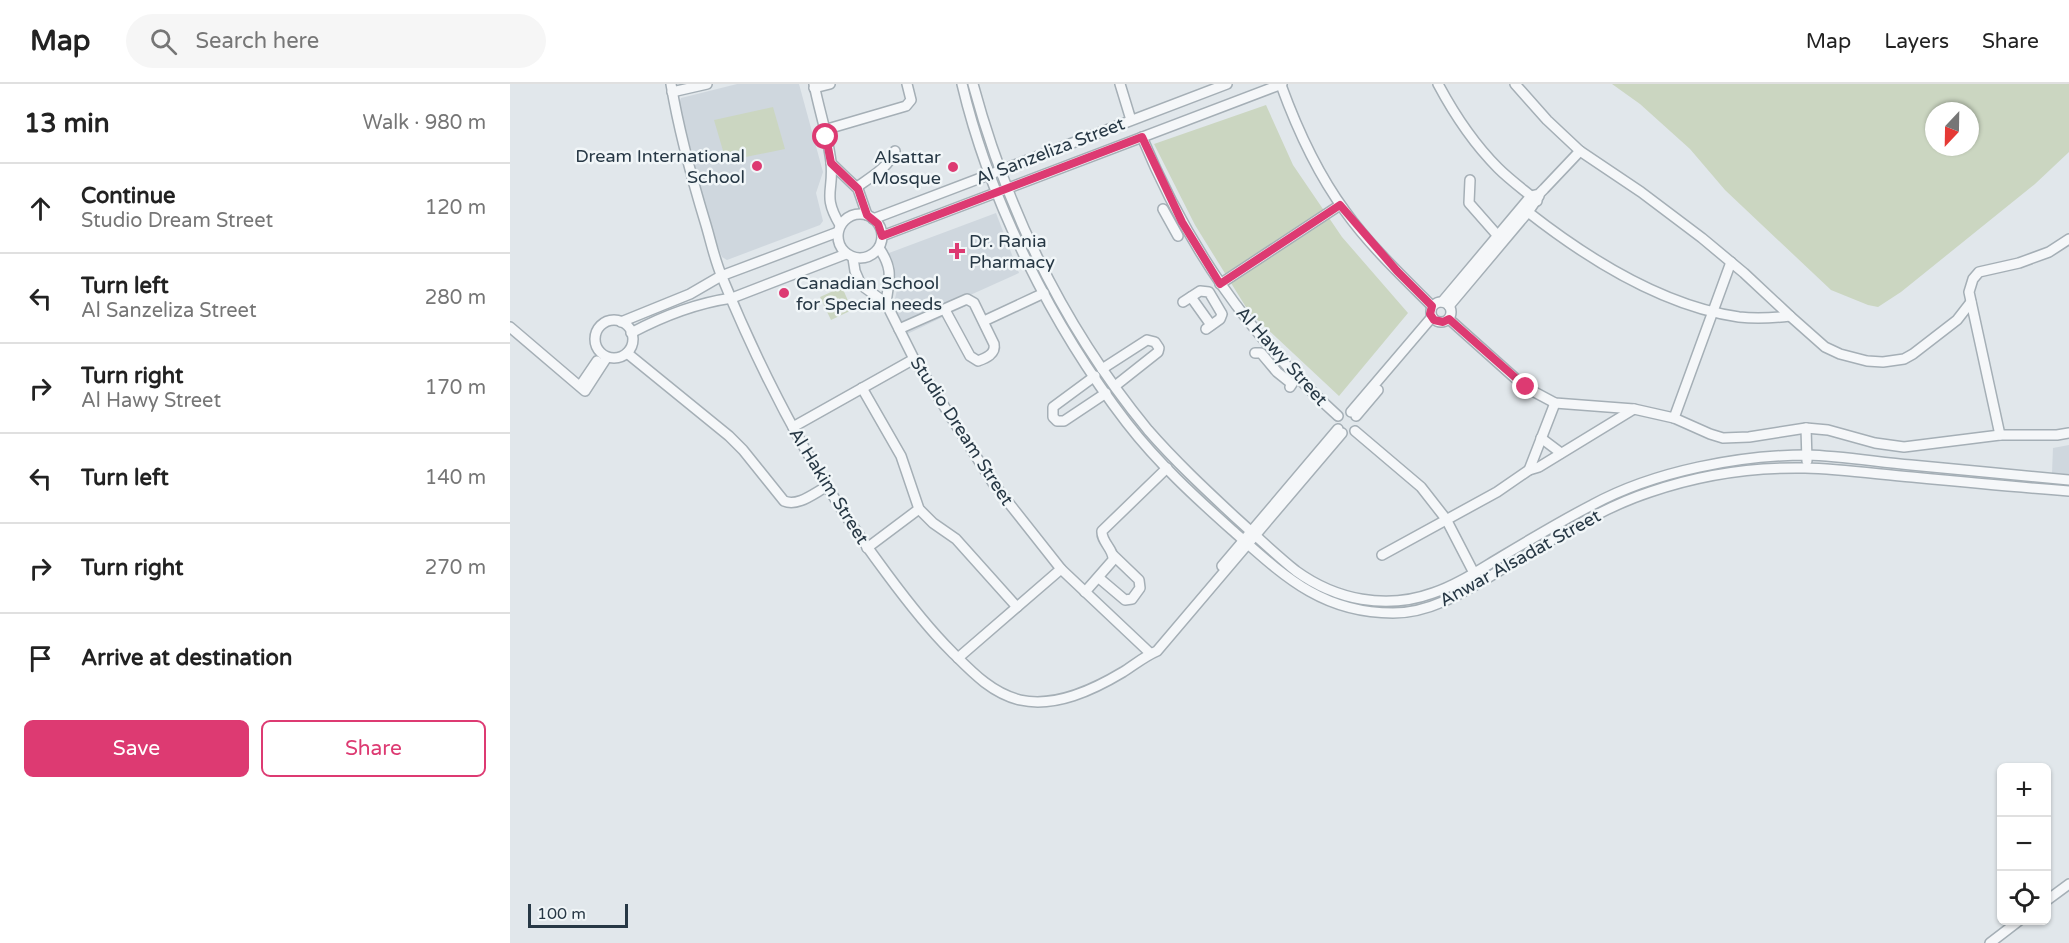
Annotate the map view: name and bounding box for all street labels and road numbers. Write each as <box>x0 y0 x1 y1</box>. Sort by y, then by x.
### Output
street label: Al Sanzeliza Street <box>972 112 1128 190</box>
street label: Al Hawy Street <box>1232 302 1332 410</box>
street label: Studio Dream Street <box>906 352 1018 510</box>
street label: Al Hakim Street <box>784 424 874 548</box>
street label: Anwar Alsadat Street <box>1436 505 1604 611</box>

